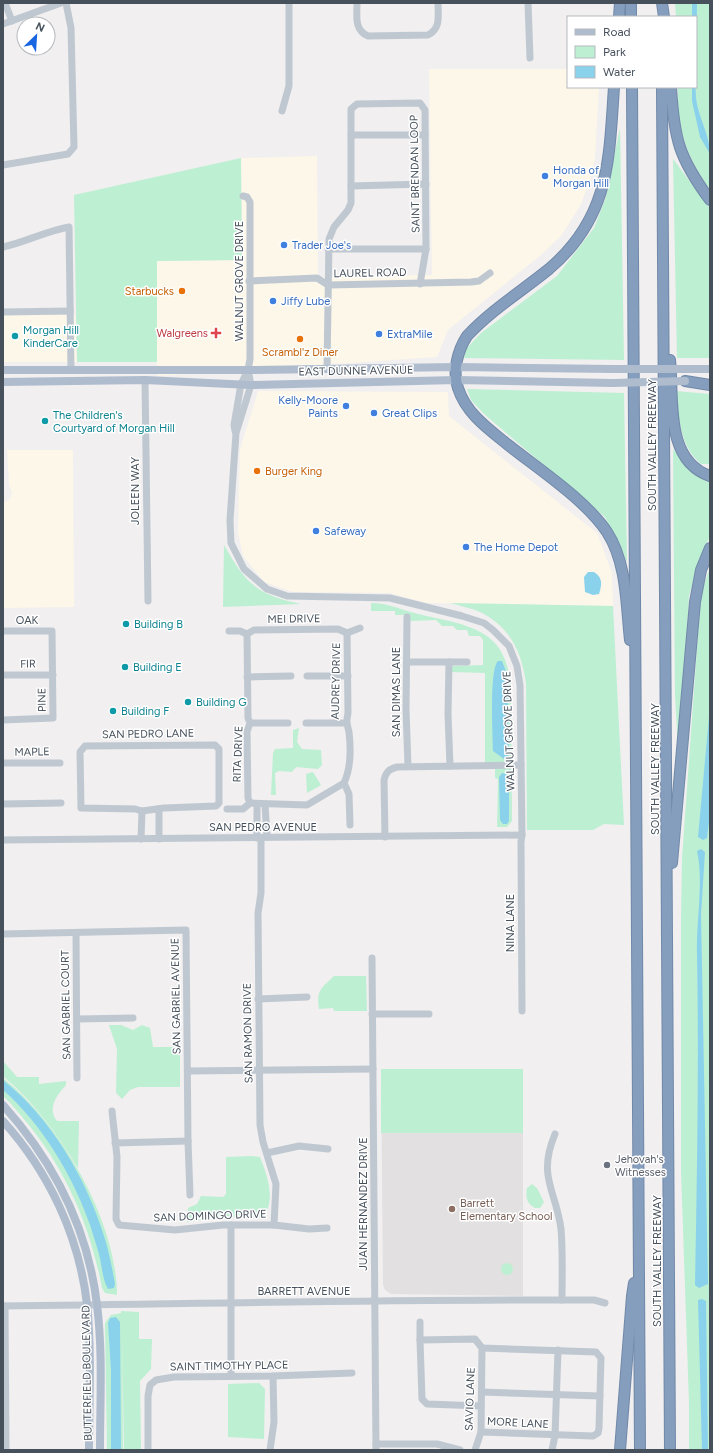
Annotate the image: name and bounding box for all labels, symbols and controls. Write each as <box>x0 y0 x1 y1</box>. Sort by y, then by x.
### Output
north arrow <box>16 16 56 56</box>
legend <box>567 16 697 88</box>
text: N <box>33 20 47 35</box>
text: Road <box>603 25 631 39</box>
text: Park <box>603 45 626 59</box>
text: Water <box>603 65 635 79</box>
street label: SAINT BRENDAN LOOP <box>407 114 423 233</box>
place label: Honda of Morgan Hill <box>553 164 609 190</box>
marker: Honda of Morgan Hill <box>540 171 550 181</box>
street label: WALNUT GROVE DRIVE <box>233 221 246 341</box>
place label: Trader Joe's <box>292 239 351 252</box>
marker: Trader Joe's <box>279 240 289 250</box>
street label: LAUREL ROAD <box>333 266 407 280</box>
place label: Starbucks <box>125 285 174 298</box>
marker: Starbucks <box>177 286 187 296</box>
place label: Jiffy Lube <box>281 295 330 308</box>
marker: Jiffy Lube <box>268 296 278 306</box>
place label: Morgan Hill KinderCare <box>23 324 79 350</box>
place label: Walgreens <box>156 327 208 340</box>
marker: Walgreens <box>211 328 221 338</box>
place label: ExtraMile <box>387 328 433 341</box>
marker: ExtraMile <box>374 329 384 339</box>
marker: Morgan Hill KinderCare <box>10 331 20 341</box>
marker: Scrambl'z Diner <box>295 334 305 344</box>
place label: Scrambl'z Diner <box>262 346 339 359</box>
street label: EAST DUNNE AVENUE <box>298 363 414 379</box>
street label: SOUTH VALLEY FREEWAY <box>646 379 659 511</box>
place label: Kelly-Moore Paints <box>278 394 338 420</box>
marker: Kelly-Moore Paints <box>341 401 351 411</box>
place label: Great Clips <box>382 407 437 420</box>
marker: Great Clips <box>369 408 379 418</box>
place label: The Children's Courtyard of Morgan Hill <box>53 409 175 435</box>
marker: The Children's Courtyard of Morgan Hill <box>40 416 50 426</box>
street label: JOLEEN WAY <box>129 456 142 525</box>
place label: Burger King <box>265 465 322 478</box>
marker: Burger King <box>252 466 262 476</box>
place label: Safeway <box>324 525 366 538</box>
marker: Safeway <box>311 526 321 536</box>
place label: The Home Depot <box>474 541 558 554</box>
marker: The Home Depot <box>461 542 471 552</box>
street label: MEI DRIVE <box>267 612 321 626</box>
street label: OAK <box>16 614 39 627</box>
place label: Building B <box>134 618 183 631</box>
marker: Building B <box>121 619 131 629</box>
street label: AUDREY DRIVE <box>329 642 343 720</box>
street label: SAN DIMAS LANE <box>390 647 403 737</box>
street label: FIR <box>20 657 36 671</box>
place label: Building E <box>133 661 182 674</box>
marker: Building E <box>120 662 130 672</box>
street label: WALNUT GROVE DRIVE <box>500 671 518 791</box>
street label: PINE <box>35 688 49 712</box>
place label: Building G <box>196 696 247 709</box>
marker: Building G <box>183 697 193 707</box>
street label: SOUTH VALLEY FREEWAY <box>649 703 662 835</box>
place label: Building F <box>121 705 169 718</box>
marker: Building F <box>108 706 118 716</box>
street label: RITA DRIVE <box>231 725 245 783</box>
street label: SAN PEDRO LANE <box>102 727 194 741</box>
street label: MAPLE <box>14 745 50 759</box>
street label: SAN PEDRO AVENUE <box>209 821 317 834</box>
street label: NINA LANE <box>504 894 517 952</box>
street label: SAN GABRIEL AVENUE <box>168 938 184 1054</box>
street label: SAN GABRIEL COURT <box>59 950 73 1060</box>
street label: SAN RAMON DRIVE <box>241 983 255 1083</box>
street label: JUAN HERNANDEZ DRIVE <box>357 1137 370 1271</box>
place label: Jehovah's Witnesses <box>615 1153 666 1179</box>
marker: Jehovah's Witnesses <box>602 1160 612 1170</box>
street label: SOUTH VALLEY FREEWAY <box>651 1195 664 1327</box>
place label: Barrett Elementary School <box>460 1197 552 1223</box>
marker: Barrett Elementary School <box>447 1204 457 1214</box>
street label: SAN DOMINGO DRIVE <box>153 1208 267 1224</box>
street label: BARRETT AVENUE <box>257 1285 351 1298</box>
street label: BUTTERFIELD BOULEVARD <box>79 1305 95 1441</box>
street label: SAINT TIMOTHY PLACE <box>170 1358 288 1374</box>
street label: SAVIO LANE <box>462 1367 478 1431</box>
street label: MORE LANE <box>487 1415 549 1431</box>

